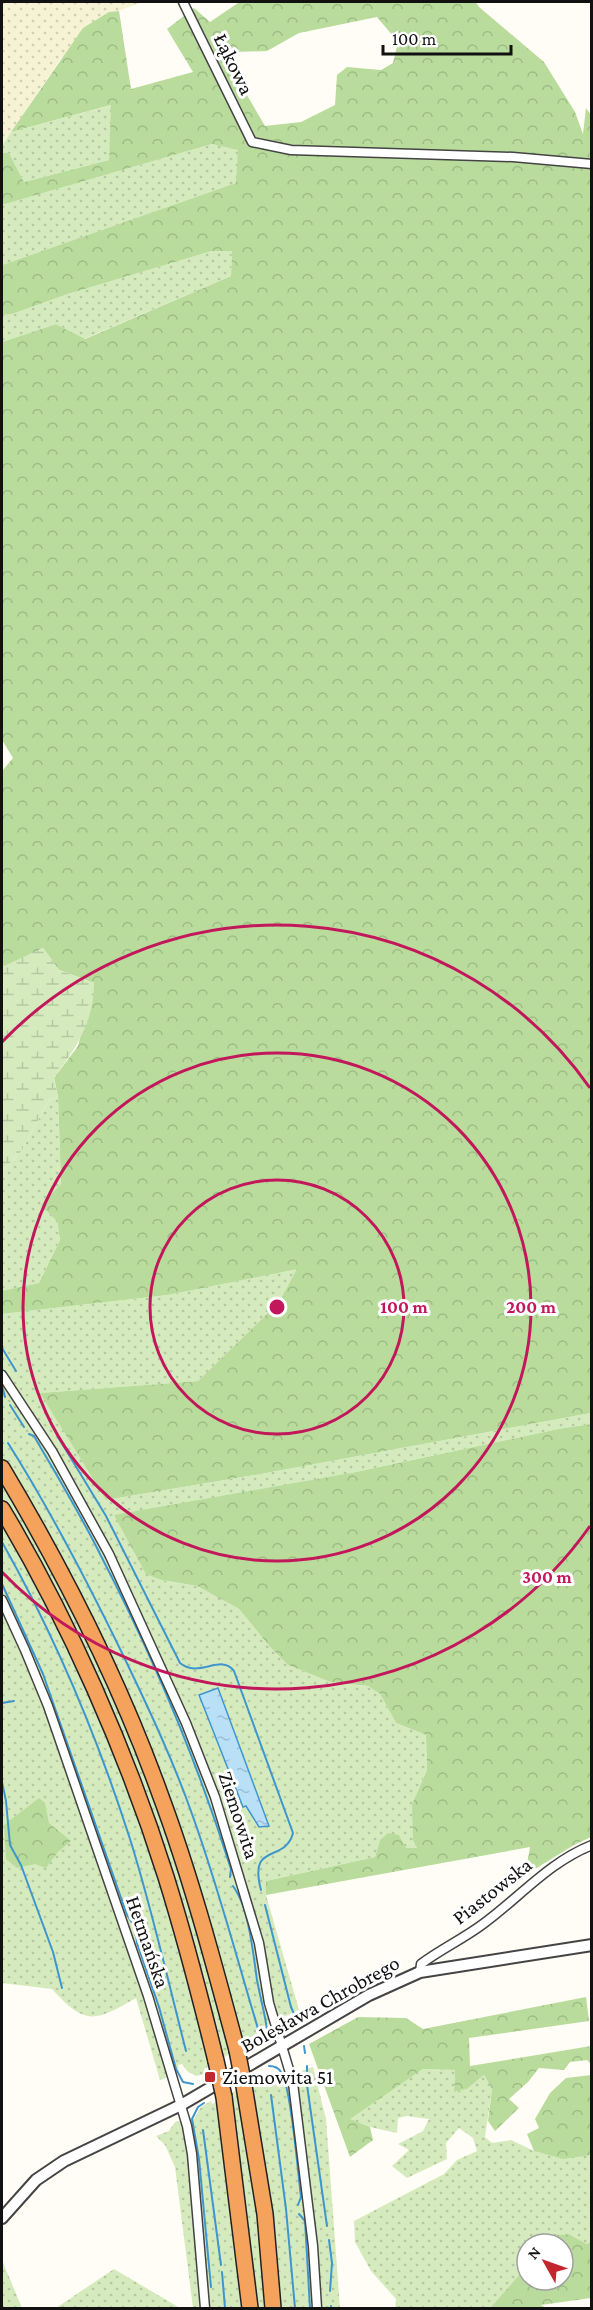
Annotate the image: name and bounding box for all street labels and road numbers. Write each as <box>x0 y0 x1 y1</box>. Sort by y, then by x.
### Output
street label: Łąkowa <box>209 29 259 99</box>
street label: Ziemowita <box>214 1768 264 1862</box>
street label: Piastowska <box>447 1852 537 1930</box>
street label: Hetmańska <box>121 1893 175 1991</box>
street label: Bolesława Chrobrego <box>237 1950 403 2058</box>

